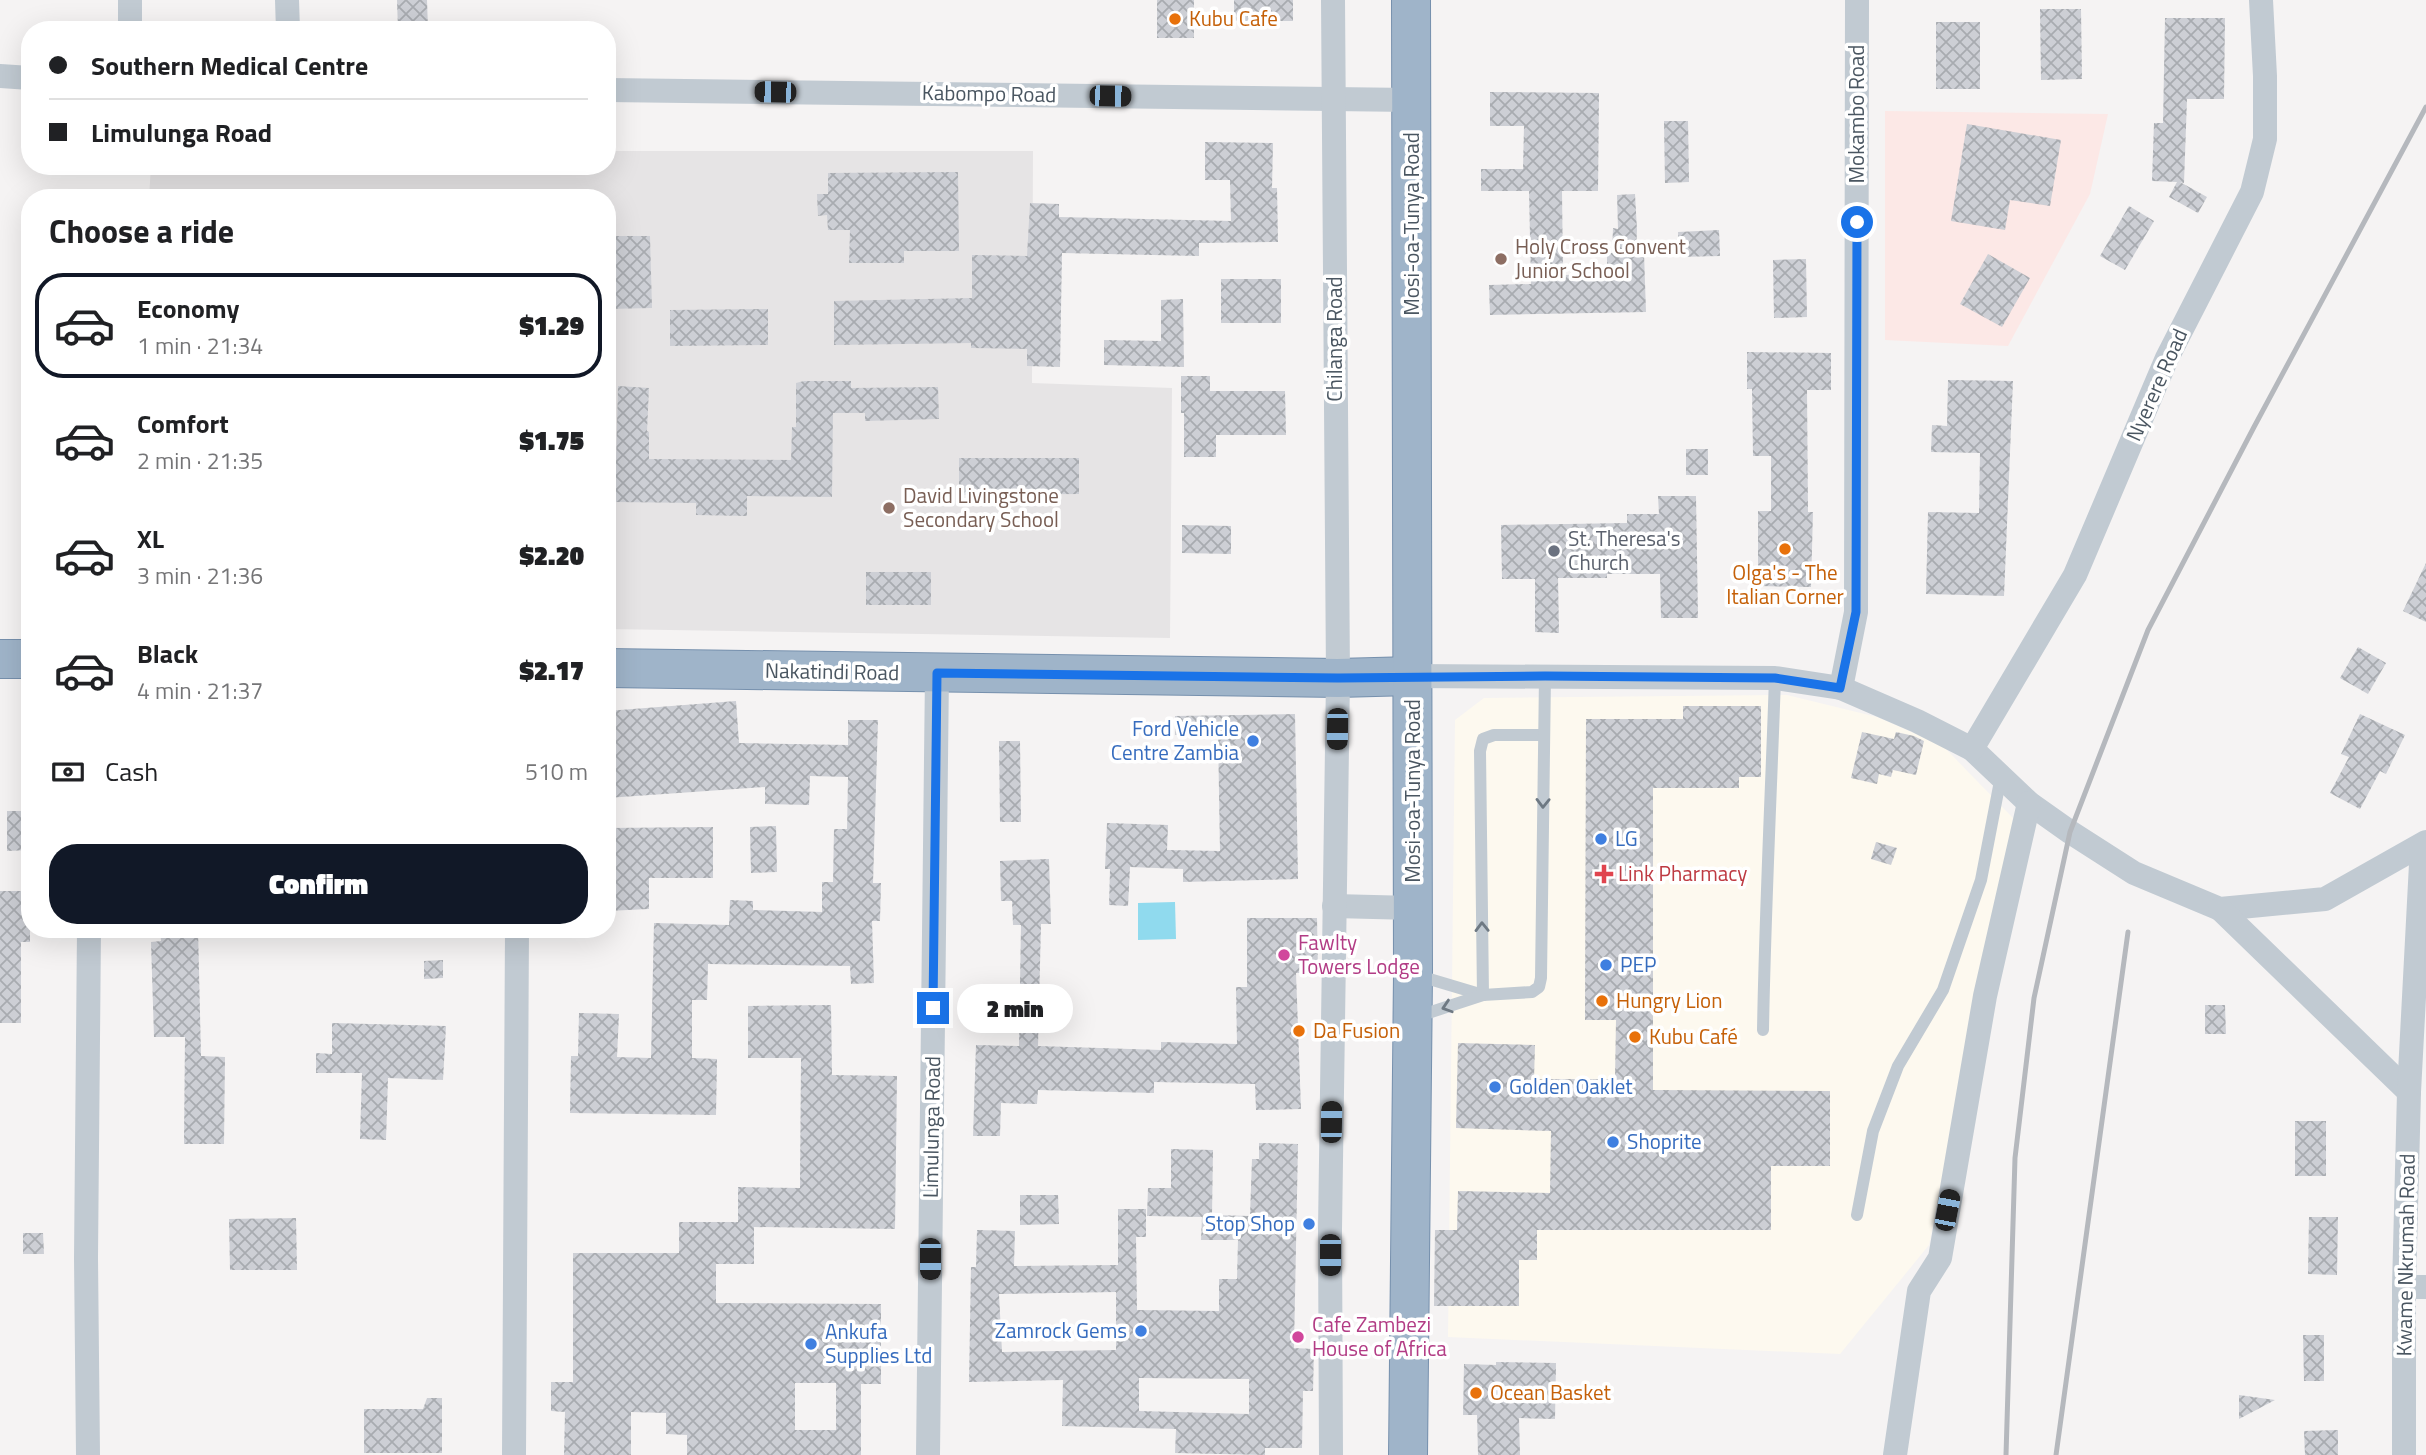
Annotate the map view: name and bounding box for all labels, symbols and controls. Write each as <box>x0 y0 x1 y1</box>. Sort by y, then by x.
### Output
place label: Kubu Cafe <box>1189 2 1278 34</box>
marker: Kubu Cafe <box>1167 11 1183 27</box>
street label: Mokambo Road <box>1840 45 1872 183</box>
text: Southern Medical Centre <box>91 46 368 85</box>
street label: Kabompo Road <box>922 76 1056 110</box>
car <box>754 81 797 103</box>
car <box>1089 85 1132 107</box>
text: Limulunga Road <box>91 113 272 152</box>
street label: Mosi-oa-Tunya Road <box>1395 132 1427 316</box>
route start <box>1841 206 1873 238</box>
text: Choose a ride <box>49 207 234 255</box>
place label: Holy Cross Convent Junior School <box>1515 230 1687 286</box>
marker: Holy Cross Convent Junior School <box>1493 251 1509 267</box>
street label: Chilanga Road <box>1318 276 1350 402</box>
text: Economy <box>137 289 239 328</box>
icon: car <box>53 294 116 357</box>
text: $1.29 <box>519 306 584 345</box>
street label: Nyerere Road <box>2117 323 2195 446</box>
text: 1 min · 21:34 <box>137 328 263 363</box>
text: Comfort <box>137 404 229 443</box>
icon: car <box>53 409 116 472</box>
text: $1.75 <box>519 421 584 460</box>
text: 2 min · 21:35 <box>137 443 263 478</box>
place label: David Livingstone Secondary School <box>903 479 1059 535</box>
marker: David Livingstone Secondary School <box>881 500 897 516</box>
text: XL <box>137 519 164 558</box>
place label: St. Theresa's Church <box>1568 522 1681 578</box>
icon: car <box>53 524 116 587</box>
text: $2.20 <box>519 536 584 575</box>
marker: Olga's - The Italian Corner <box>1777 541 1793 557</box>
marker: St. Theresa's Church <box>1546 543 1562 559</box>
place label: Olga's - The Italian Corner <box>1726 556 1844 612</box>
text: 3 min · 21:36 <box>137 558 263 593</box>
text: Black <box>137 634 198 673</box>
icon: car <box>53 639 116 702</box>
text: $2.17 <box>519 651 584 690</box>
street label: Nakatindi Road <box>765 654 899 688</box>
text: 4 min · 21:37 <box>137 673 263 708</box>
street label: Mosi-oa-Tunya Road <box>1396 699 1428 883</box>
car <box>1327 708 1348 750</box>
place label: Ford Vehicle Centre Zambia <box>1111 712 1239 768</box>
marker: Ford Vehicle Centre Zambia <box>1245 733 1261 749</box>
text: Cash <box>105 752 158 791</box>
icon: cash <box>49 753 87 791</box>
text: 510 m <box>525 754 588 789</box>
one-way arrow <box>1535 798 1550 809</box>
place label: LG <box>1615 822 1638 854</box>
marker: LG <box>1593 831 1609 847</box>
button: Confirm <box>49 844 588 924</box>
place label: Link Pharmacy <box>1618 857 1748 889</box>
marker: Link Pharmacy <box>1596 866 1612 882</box>
one-way arrow <box>1474 921 1490 932</box>
place label: Fawlty Towers Lodge <box>1298 926 1420 982</box>
marker: Fawlty Towers Lodge <box>1276 947 1292 963</box>
place label: PEP <box>1620 948 1657 980</box>
marker: PEP <box>1598 957 1614 973</box>
callout: 2 min <box>958 984 1073 1032</box>
place label: Hungry Lion <box>1616 984 1722 1016</box>
text: 2 min <box>986 991 1044 1026</box>
route end <box>917 992 949 1024</box>
marker: Hungry Lion <box>1594 993 1610 1009</box>
one-way arrow <box>1442 999 1454 1013</box>
place label: Da Fusion <box>1313 1014 1400 1046</box>
place label: Kubu Café <box>1649 1020 1738 1052</box>
marker: Da Fusion <box>1291 1023 1307 1039</box>
marker: Kubu Café <box>1627 1029 1643 1045</box>
street label: Limulunga Road <box>914 1056 948 1198</box>
place label: Golden Oaklet <box>1509 1070 1633 1102</box>
marker: Golden Oaklet <box>1487 1079 1503 1095</box>
car <box>1321 1101 1342 1143</box>
place label: Shoprite <box>1627 1125 1702 1157</box>
marker: Shoprite <box>1605 1134 1621 1150</box>
street label: Kwame Nkrumah Road <box>2387 1153 2423 1357</box>
car <box>1933 1187 1962 1233</box>
place label: Stop Shop <box>1205 1207 1295 1239</box>
marker: Stop Shop <box>1301 1216 1317 1232</box>
car <box>1320 1234 1341 1276</box>
car <box>920 1238 941 1280</box>
place label: Cafe Zambezi House of Africa <box>1312 1308 1447 1364</box>
place label: Zamrock Gems <box>995 1314 1127 1346</box>
place label: Ankufa Supplies Ltd <box>825 1315 932 1371</box>
marker: Zamrock Gems <box>1133 1323 1149 1339</box>
marker: Cafe Zambezi House of Africa <box>1290 1329 1306 1345</box>
marker: Ankufa Supplies Ltd <box>803 1336 819 1352</box>
place label: Ocean Basket <box>1490 1376 1611 1408</box>
marker: Ocean Basket <box>1468 1385 1484 1401</box>

